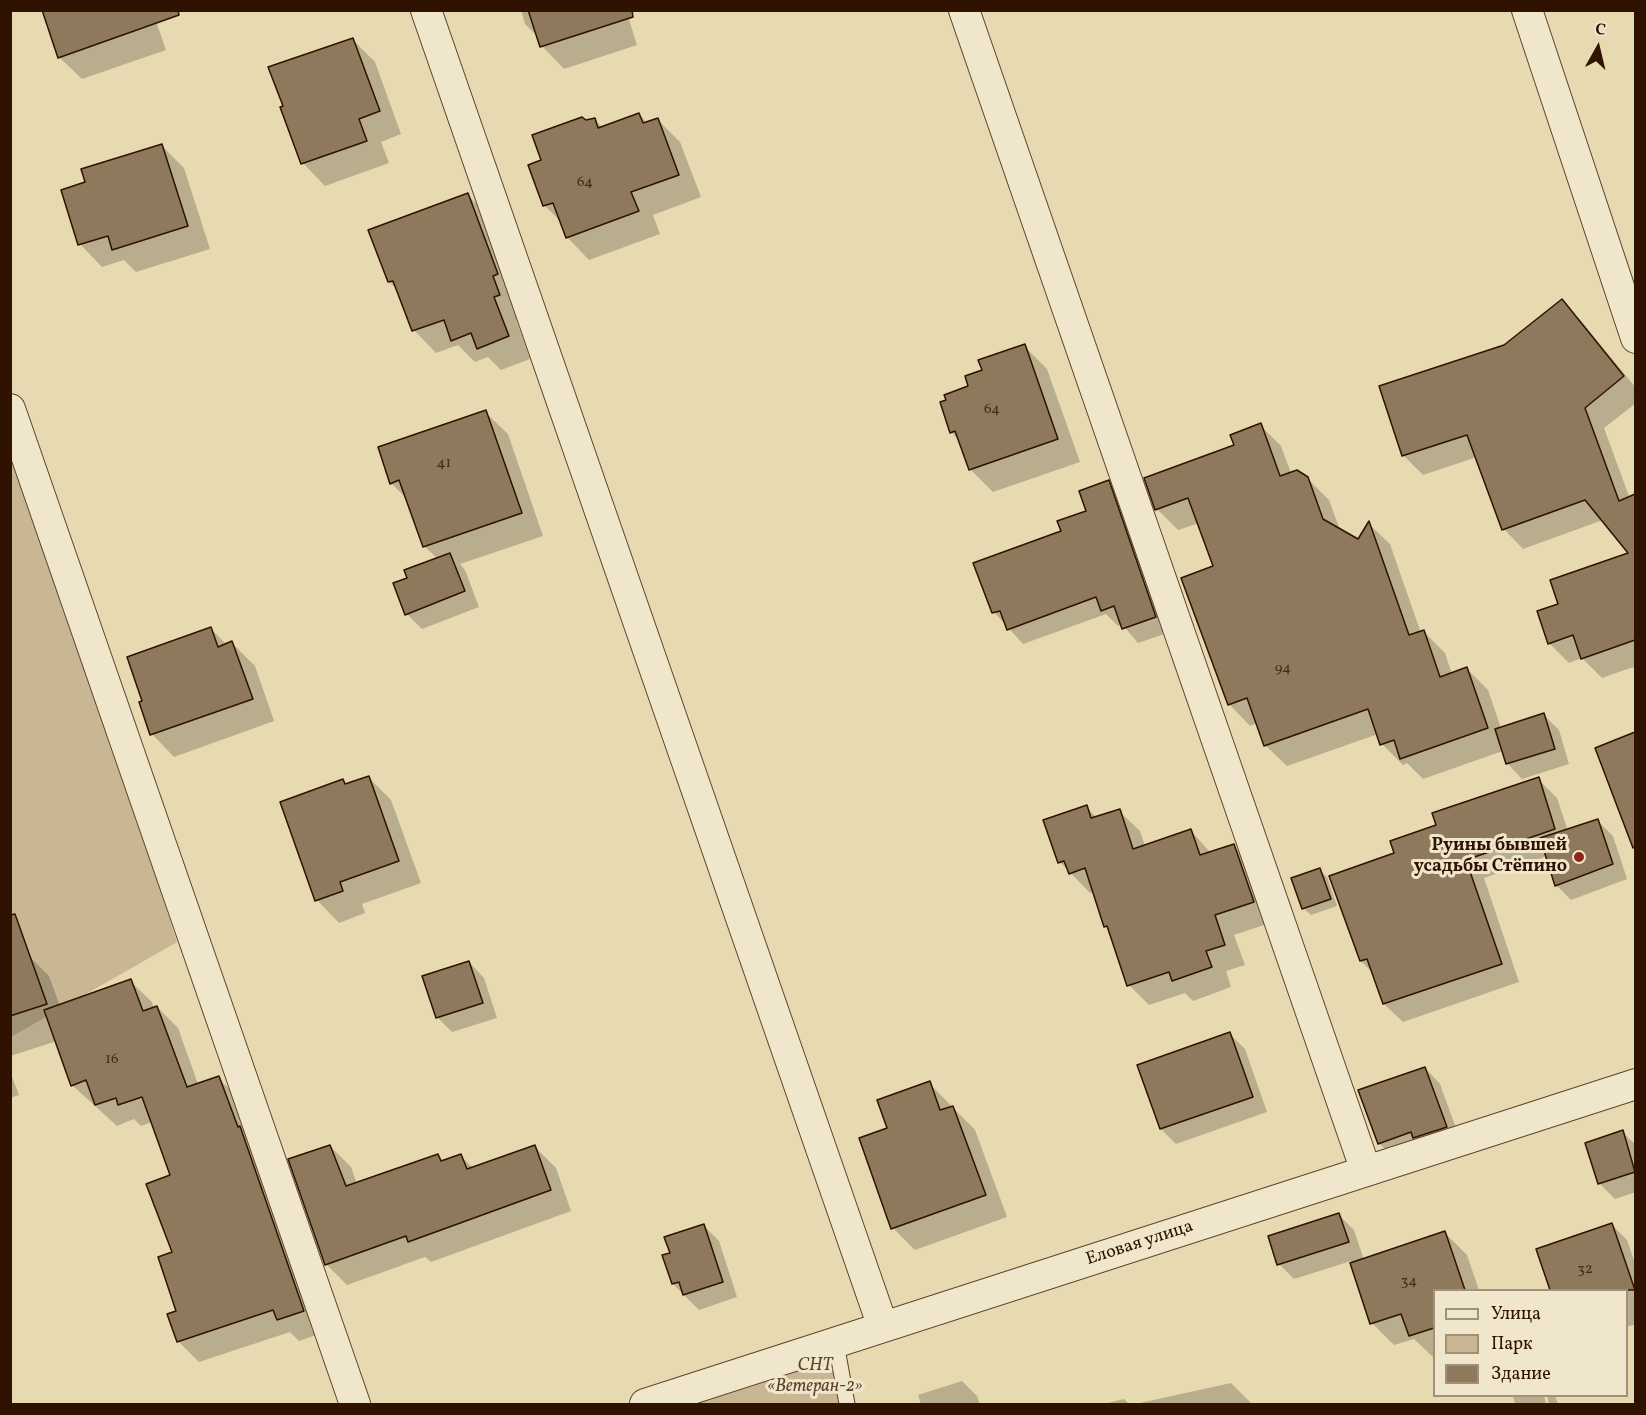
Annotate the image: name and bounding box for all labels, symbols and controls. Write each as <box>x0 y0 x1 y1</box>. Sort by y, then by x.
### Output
north arrow <box>1568 18 1628 78</box>
text: С <box>1594 19 1607 42</box>
house number: 64 <box>577 174 593 192</box>
house number: 64 <box>984 401 1000 419</box>
house number: 41 <box>437 455 451 473</box>
house number: 94 <box>1275 660 1291 678</box>
place label: Руины бывшей усадьбы Стёпино <box>1414 836 1567 878</box>
marker: Руины бывшей усадьбы Стёпино <box>1572 850 1586 864</box>
house number: 16 <box>105 1051 119 1069</box>
street label: Еловая улица <box>1084 1217 1196 1271</box>
house number: 32 <box>1577 1261 1593 1279</box>
house number: 34 <box>1401 1273 1417 1291</box>
legend <box>1433 1289 1628 1397</box>
text: Улица <box>1491 1302 1541 1327</box>
text: Парк <box>1491 1332 1533 1357</box>
park label: СНТ «Ветеран-2» <box>767 1356 863 1398</box>
text: Здание <box>1491 1362 1551 1387</box>

